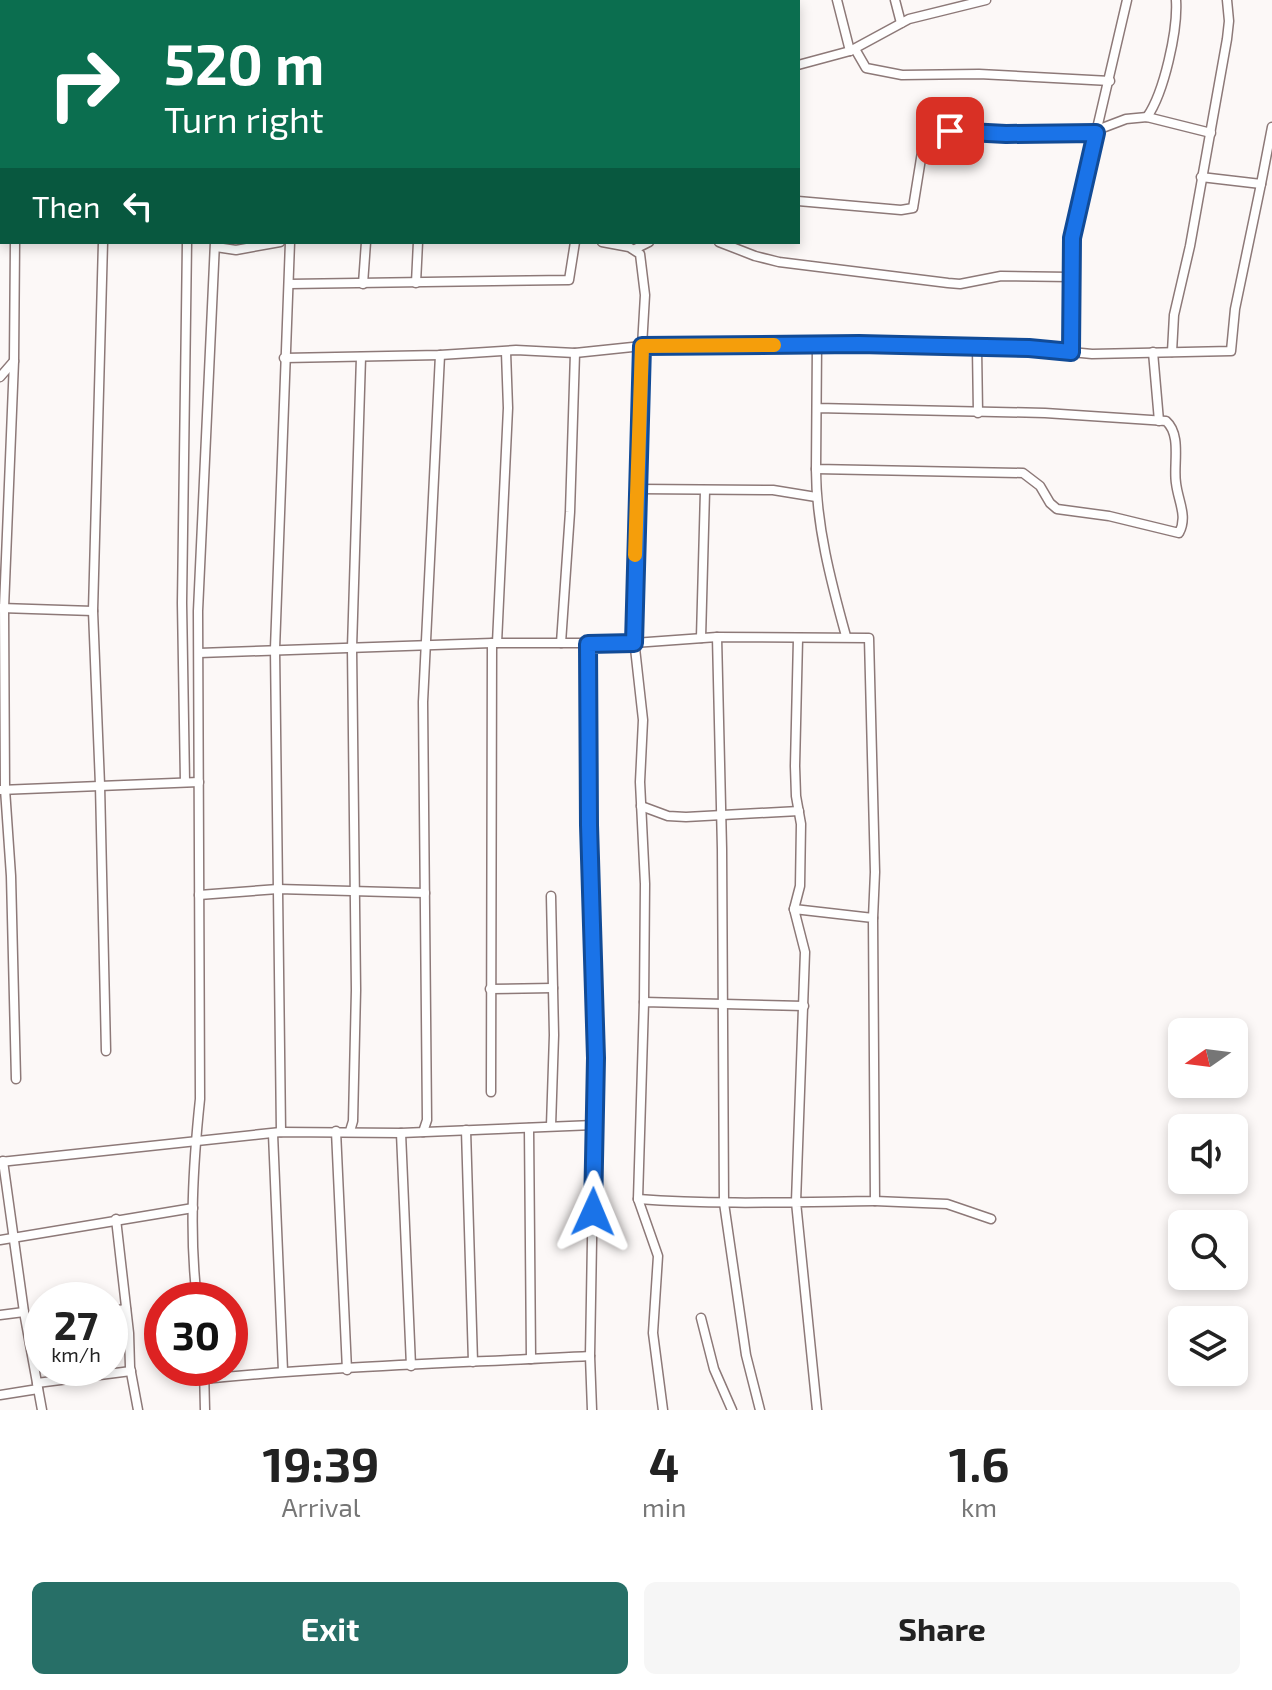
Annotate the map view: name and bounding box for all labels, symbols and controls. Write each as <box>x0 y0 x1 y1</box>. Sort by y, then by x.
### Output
text: 520 m <box>164 29 324 96</box>
icon: right <box>32 32 136 136</box>
text: Turn right <box>164 97 324 140</box>
pin <box>916 97 984 165</box>
icon: arrive <box>928 109 972 153</box>
icon: left <box>116 184 160 228</box>
text: Then <box>32 188 100 224</box>
north arrow <box>1168 1018 1248 1098</box>
map controls <box>1168 1018 1248 1386</box>
button: sound <box>1168 1114 1248 1194</box>
position arrow <box>551 1170 635 1254</box>
button: search <box>1168 1210 1248 1290</box>
speed limit sign: 30 <box>144 1282 248 1386</box>
text: 27 <box>54 1300 98 1348</box>
button: layers <box>1168 1306 1248 1386</box>
text: km/h <box>51 1342 101 1366</box>
text: 19:39 <box>262 1434 379 1492</box>
text: 4 <box>649 1434 679 1492</box>
text: 1.6 <box>949 1434 1010 1492</box>
text: Arrival <box>281 1491 361 1522</box>
text: min <box>642 1491 686 1522</box>
text: km <box>961 1491 997 1522</box>
button: Exit <box>32 1582 628 1674</box>
button: Share <box>644 1582 1240 1674</box>

